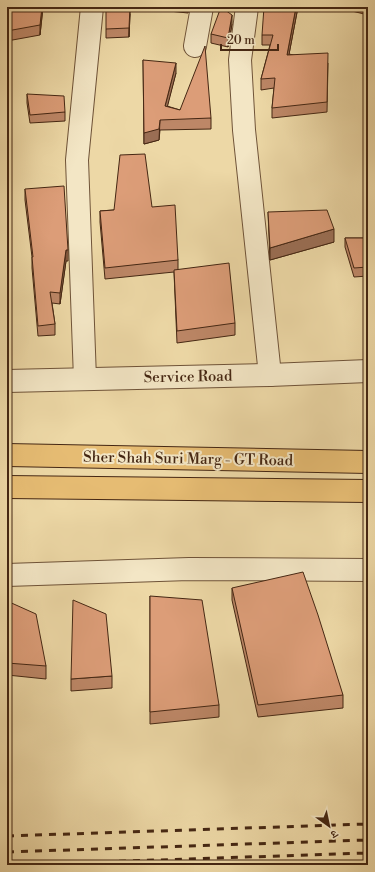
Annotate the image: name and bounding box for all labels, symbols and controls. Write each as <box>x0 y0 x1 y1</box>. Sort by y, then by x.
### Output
scale bar <box>221 26 278 52</box>
text: 20 m <box>227 33 255 48</box>
street label: Service Road <box>143 367 233 387</box>
street label: Sher Shah Suri Marg - GT Road <box>83 448 294 470</box>
north arrow <box>309 806 349 846</box>
text: उ <box>327 826 341 842</box>

